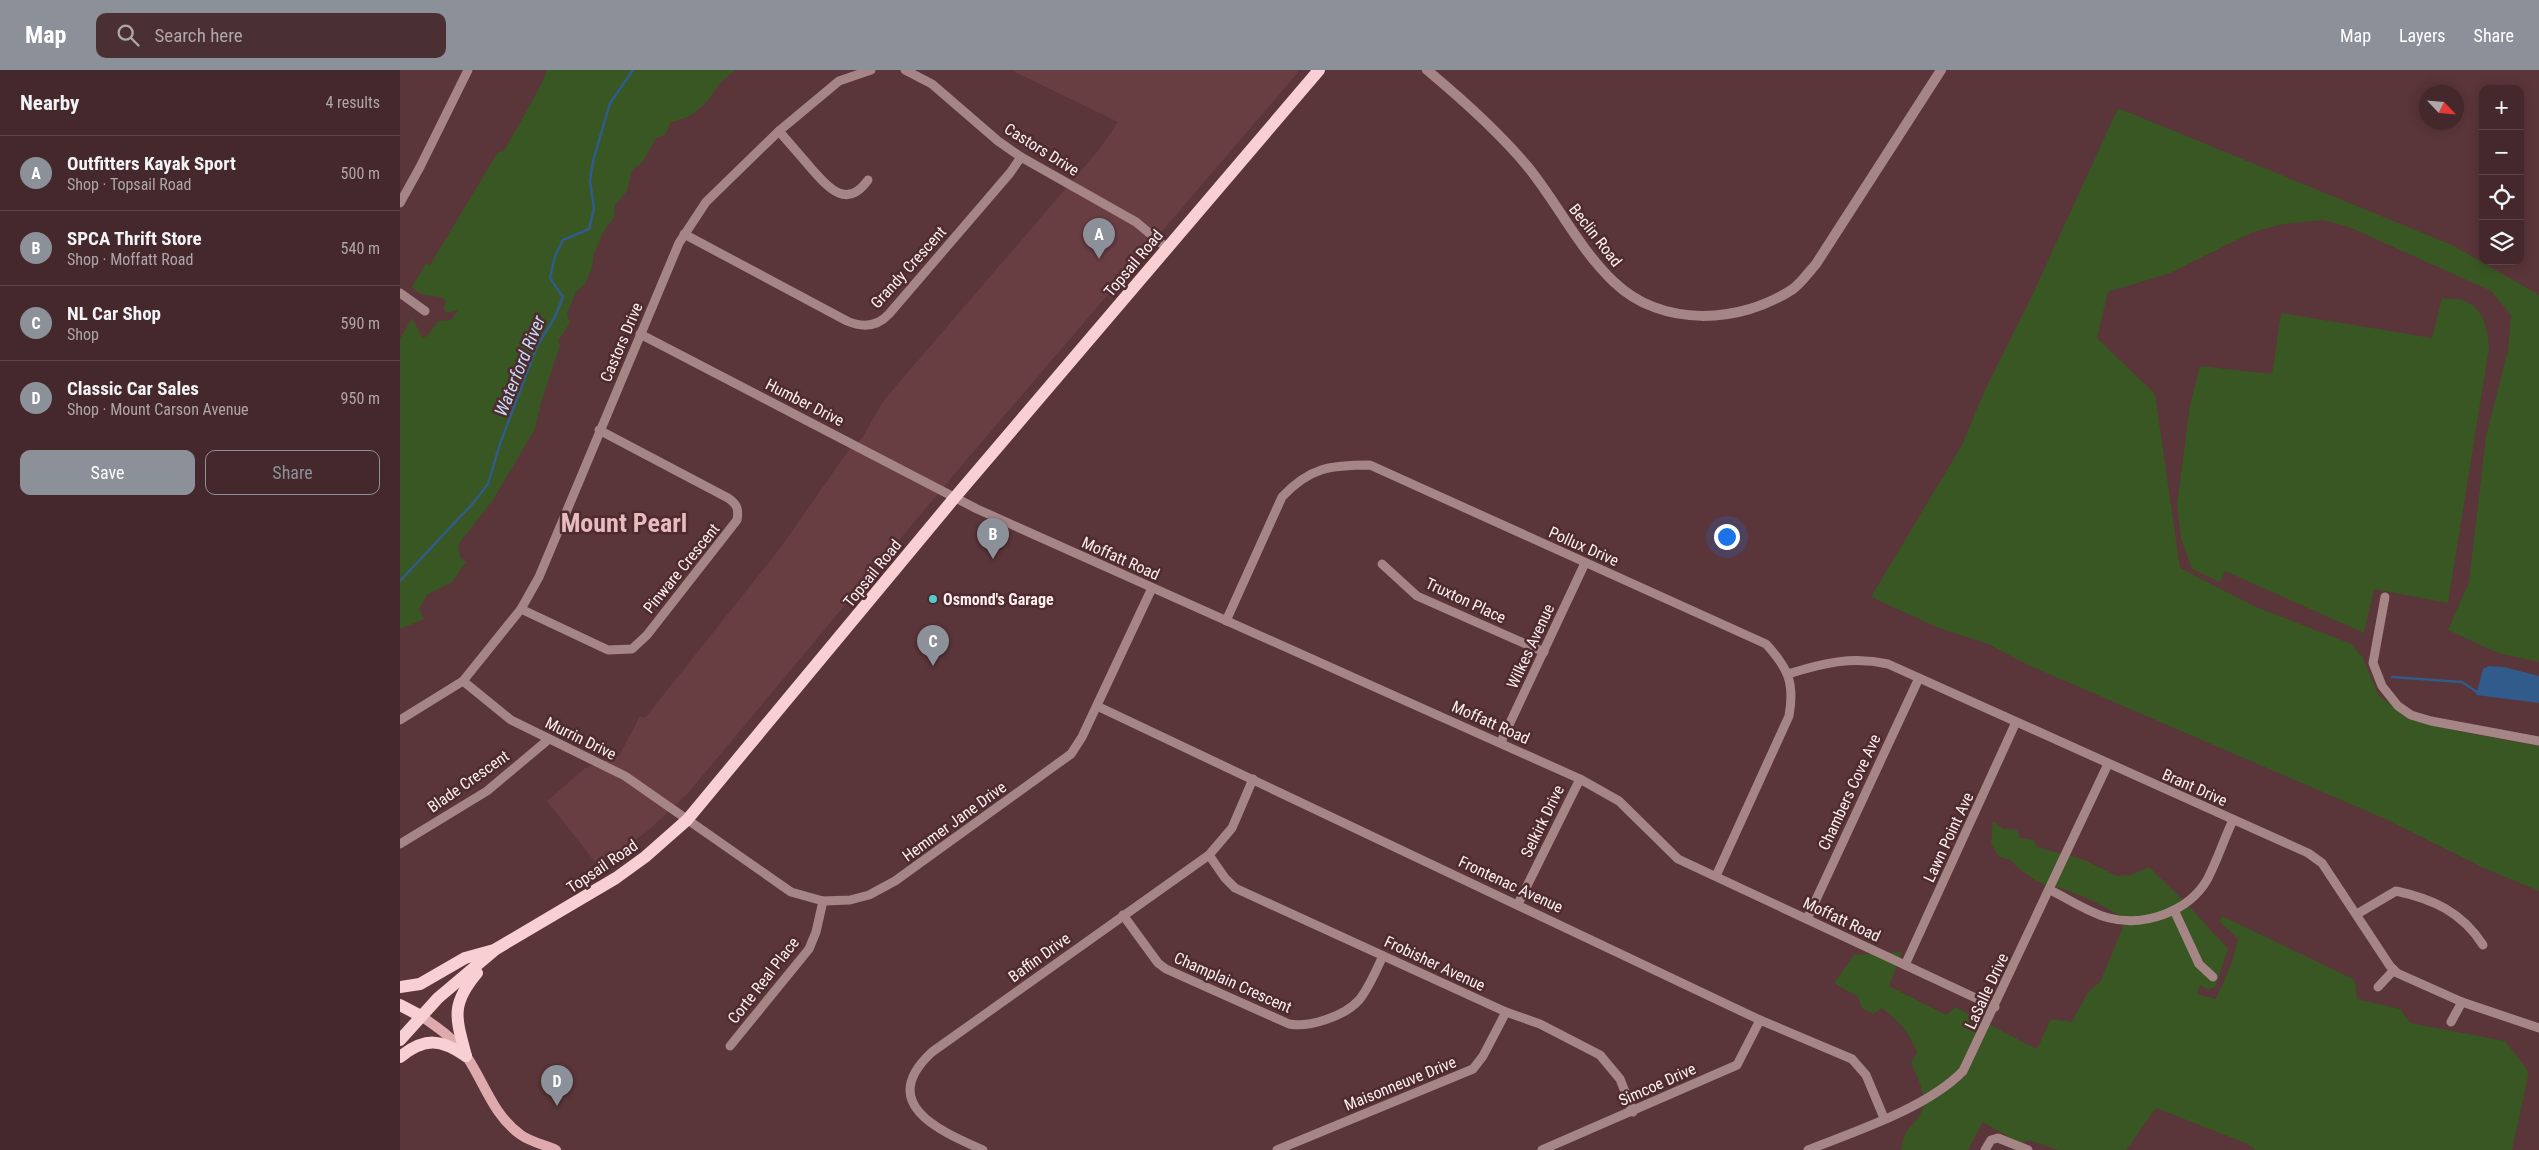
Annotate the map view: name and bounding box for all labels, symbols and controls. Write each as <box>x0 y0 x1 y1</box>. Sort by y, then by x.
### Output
search box <box>96 13 446 58</box>
text: Map <box>25 21 66 49</box>
icon: search <box>114 21 142 49</box>
text: Search here <box>154 24 243 47</box>
text: Map <box>2340 25 2371 46</box>
text: Layers <box>2399 25 2446 46</box>
text: Share <box>2474 25 2514 46</box>
north arrow <box>2419 85 2464 130</box>
map controls <box>2479 85 2524 265</box>
button: + <box>2479 85 2524 130</box>
text: Nearby <box>20 91 79 115</box>
text: 4 results <box>325 93 380 112</box>
street label: Castors Drive <box>1001 119 1083 180</box>
button: − <box>2479 130 2524 175</box>
text: Outfitters Kayak Sport <box>67 152 236 175</box>
text: A <box>31 164 41 183</box>
text: 500 m <box>341 164 380 183</box>
text: Shop · Topsail Road <box>67 175 191 194</box>
button: locate <box>2479 175 2524 220</box>
street label: Beclin Road <box>1565 200 1626 271</box>
pin: A <box>1083 218 1115 259</box>
button: layers <box>2479 220 2524 265</box>
street label: Grandy Crescent <box>867 222 950 312</box>
street label: Topsail Road <box>1100 226 1167 301</box>
text: SPCA Thrift Store <box>67 227 202 250</box>
text: B <box>32 239 40 258</box>
text: 540 m <box>341 239 380 258</box>
text: Shop · Moffatt Road <box>67 250 193 269</box>
street label: Castors Drive <box>596 300 647 385</box>
text: NL Car Shop <box>67 302 161 325</box>
water label: Waterford River <box>490 312 549 419</box>
text: C <box>31 314 41 333</box>
text: 590 m <box>341 314 380 333</box>
text: Shop <box>67 325 99 344</box>
street label: Humber Drive <box>762 375 847 430</box>
text: Classic Car Sales <box>67 377 199 400</box>
text: D <box>31 389 41 408</box>
text: 950 m <box>341 389 380 408</box>
text: Shop · Mount Carson Avenue <box>67 400 249 419</box>
button: Save <box>20 450 195 495</box>
button: Share <box>205 450 380 495</box>
district label: Mount Pearl <box>561 508 687 538</box>
pin: B <box>977 518 1009 559</box>
street label: Pinware Crescent <box>639 519 724 617</box>
street label: Pollux Drive <box>1546 523 1622 570</box>
your location <box>1714 524 1740 550</box>
street label: Moffatt Road <box>1079 533 1163 584</box>
street label: Topsail Road <box>839 536 905 611</box>
street label: Truxton Place <box>1423 574 1509 627</box>
place label: Osmond's Garage <box>943 590 1054 609</box>
marker: Osmond's Garage <box>927 593 939 605</box>
street label: Wilkes Avenue <box>1503 601 1558 692</box>
pin: C <box>917 625 949 666</box>
street label: Moffatt Road <box>1449 697 1533 748</box>
street label: Murrin Drive <box>542 713 619 764</box>
street label: Chambers Cove Ave <box>1814 731 1885 853</box>
street label: Blade Crescent <box>424 746 513 816</box>
street label: Brant Drive <box>2159 765 2230 810</box>
street label: Hemmer Jane Drive <box>899 777 1010 865</box>
street label: Selkirk Drive <box>1517 782 1568 860</box>
street label: Lawn Point Ave <box>1919 789 1978 885</box>
street label: Topsail Road <box>563 836 641 897</box>
street label: Frontenac Avenue <box>1456 852 1566 917</box>
street label: Moffatt Road <box>1800 893 1883 946</box>
street label: Baffin Drive <box>1005 929 1074 986</box>
street label: Frobisher Avenue <box>1381 932 1488 995</box>
street label: Corte Real Place <box>724 933 803 1027</box>
street label: Champlain Crescent <box>1171 948 1295 1017</box>
street label: LaSalle Drive <box>1961 950 2012 1032</box>
street label: Maisonneuve Drive <box>1341 1052 1459 1115</box>
street label: Simcoe Drive <box>1616 1059 1699 1110</box>
pin: D <box>541 1065 573 1106</box>

